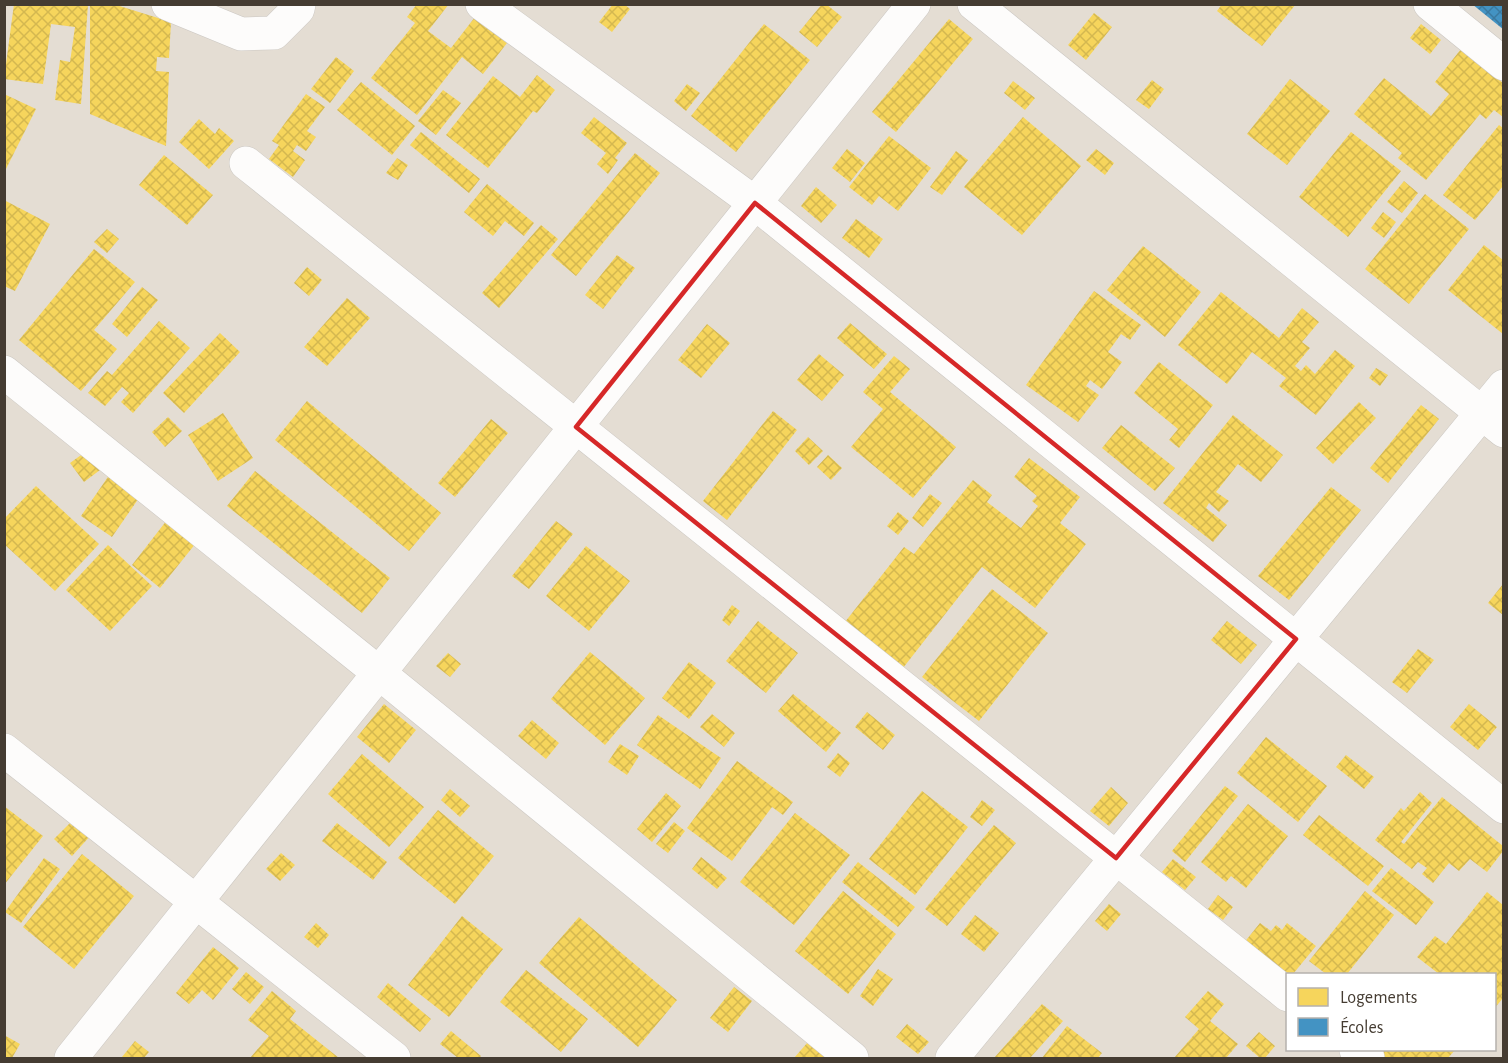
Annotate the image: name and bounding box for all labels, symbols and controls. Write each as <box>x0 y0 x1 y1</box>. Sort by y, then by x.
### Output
legend <box>1286 973 1496 1051</box>
text: Logements <box>1340 989 1418 1007</box>
text: Écoles <box>1340 1016 1383 1037</box>

